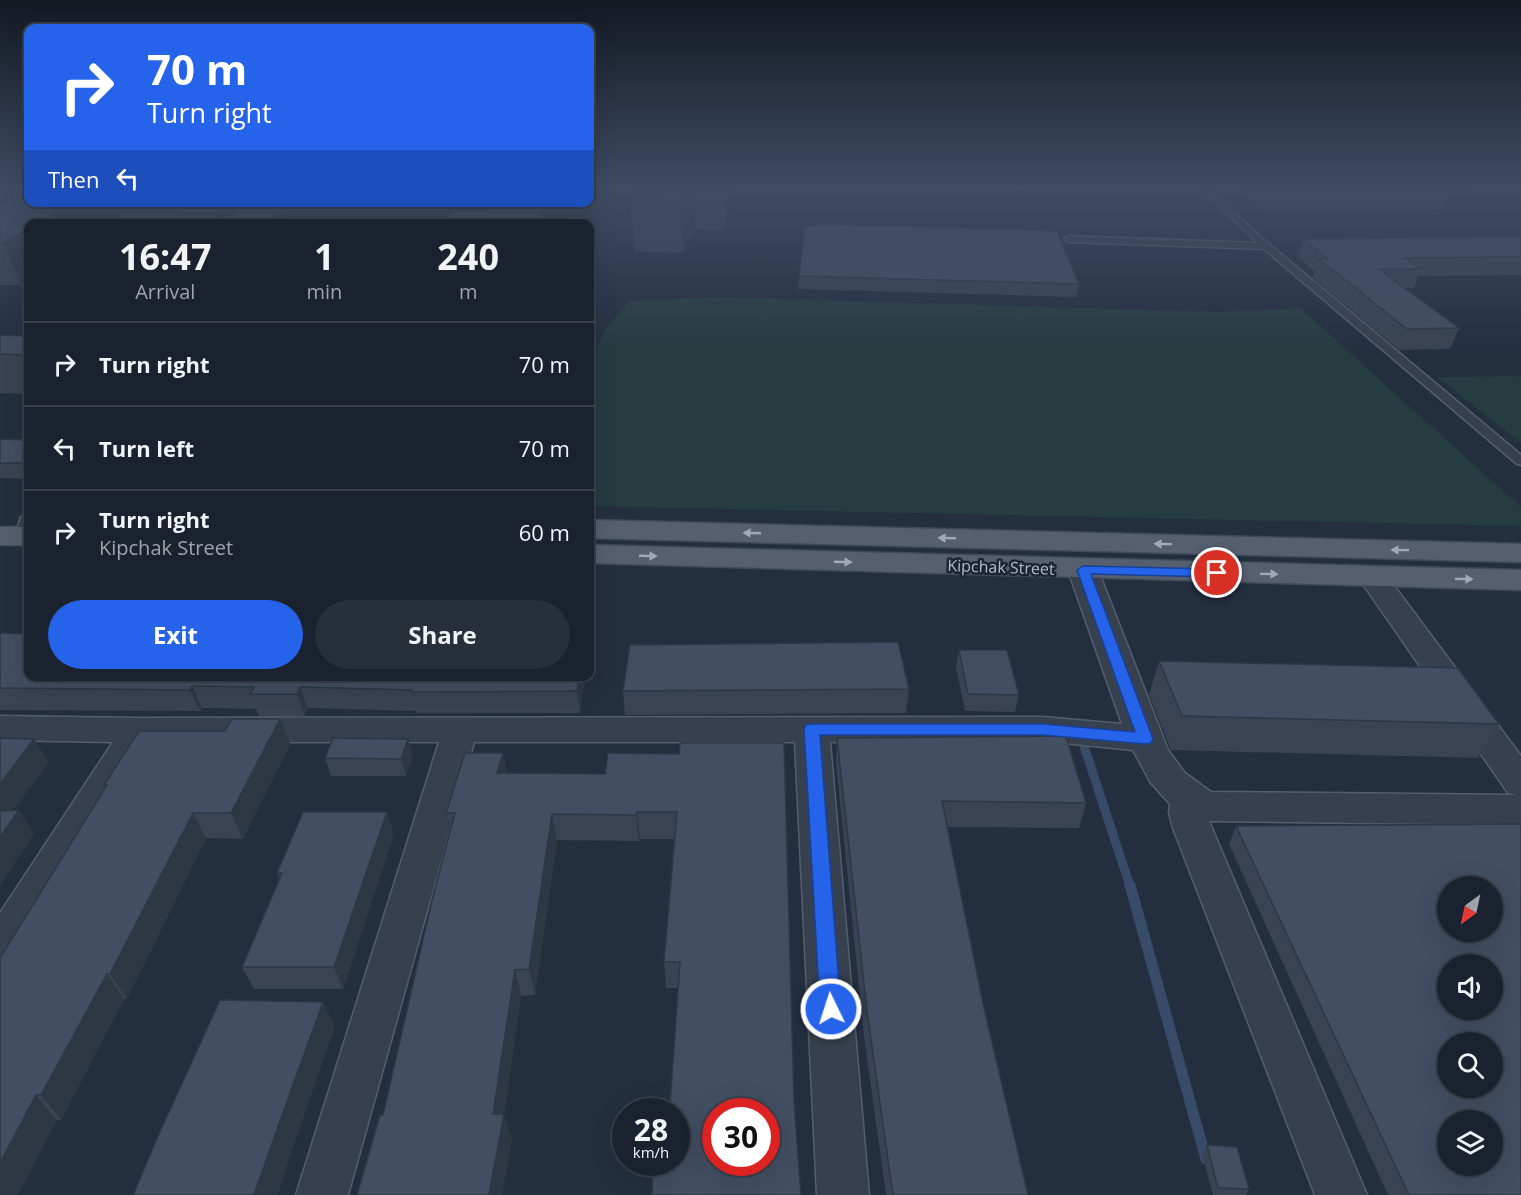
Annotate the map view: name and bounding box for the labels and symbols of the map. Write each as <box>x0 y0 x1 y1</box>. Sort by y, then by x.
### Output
one-way arrow <box>742 528 761 538</box>
one-way arrow <box>937 533 956 543</box>
one-way arrow <box>1153 539 1172 549</box>
one-way arrow <box>1390 545 1409 555</box>
pin <box>1191 547 1242 598</box>
one-way arrow <box>638 551 657 561</box>
street label: Kipchak Street <box>947 554 1055 580</box>
one-way arrow <box>833 558 852 567</box>
one-way arrow <box>1259 569 1278 579</box>
one-way arrow <box>1454 574 1473 584</box>
north arrow <box>1437 876 1503 942</box>
position arrow <box>799 977 863 1041</box>
speed limit sign: 30 <box>702 1098 780 1176</box>

